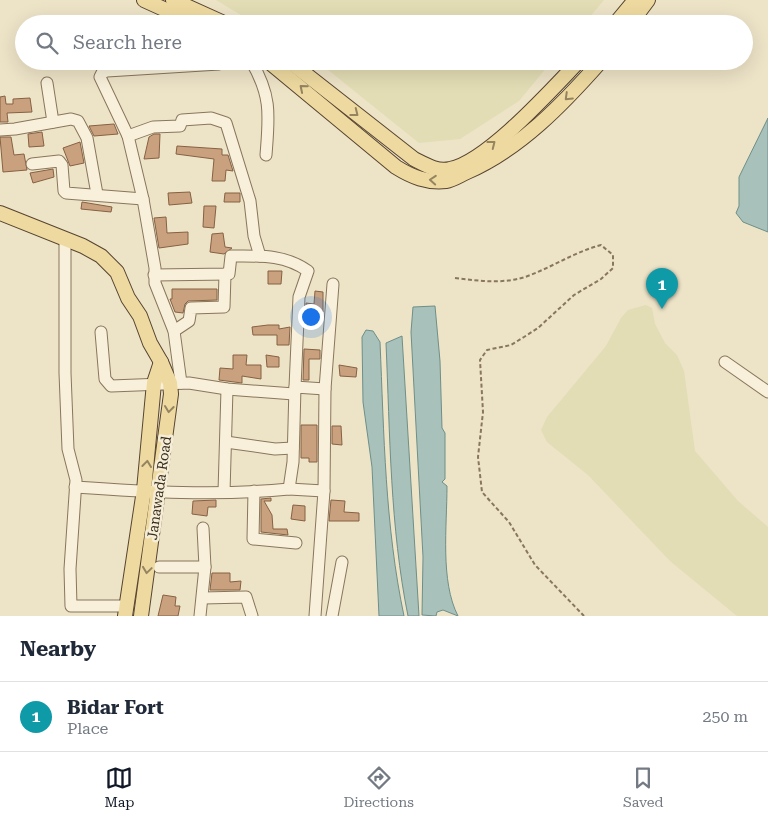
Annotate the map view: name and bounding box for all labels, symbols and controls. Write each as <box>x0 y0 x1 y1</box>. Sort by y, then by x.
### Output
search box <box>15 15 753 70</box>
icon: search <box>33 29 61 57</box>
text: Search here <box>73 31 182 54</box>
one-way arrow <box>300 86 309 94</box>
one-way arrow <box>565 91 574 100</box>
one-way arrow <box>349 107 358 115</box>
one-way arrow <box>486 142 495 150</box>
one-way arrow <box>429 175 437 186</box>
pin: 1 <box>646 268 678 309</box>
your location <box>298 304 324 330</box>
one-way arrow <box>165 404 175 413</box>
street label: Janawada Road <box>144 435 174 541</box>
one-way arrow <box>141 460 152 468</box>
one-way arrow <box>143 565 153 574</box>
text: Nearby <box>20 637 96 661</box>
text: Bidar Fort <box>67 696 164 719</box>
text: 1 <box>32 707 40 726</box>
text: 250 m <box>702 707 748 726</box>
text: Place <box>67 719 108 738</box>
tab: Map <box>105 764 134 810</box>
tab: Directions <box>343 764 414 810</box>
tab: Saved <box>623 764 664 810</box>

